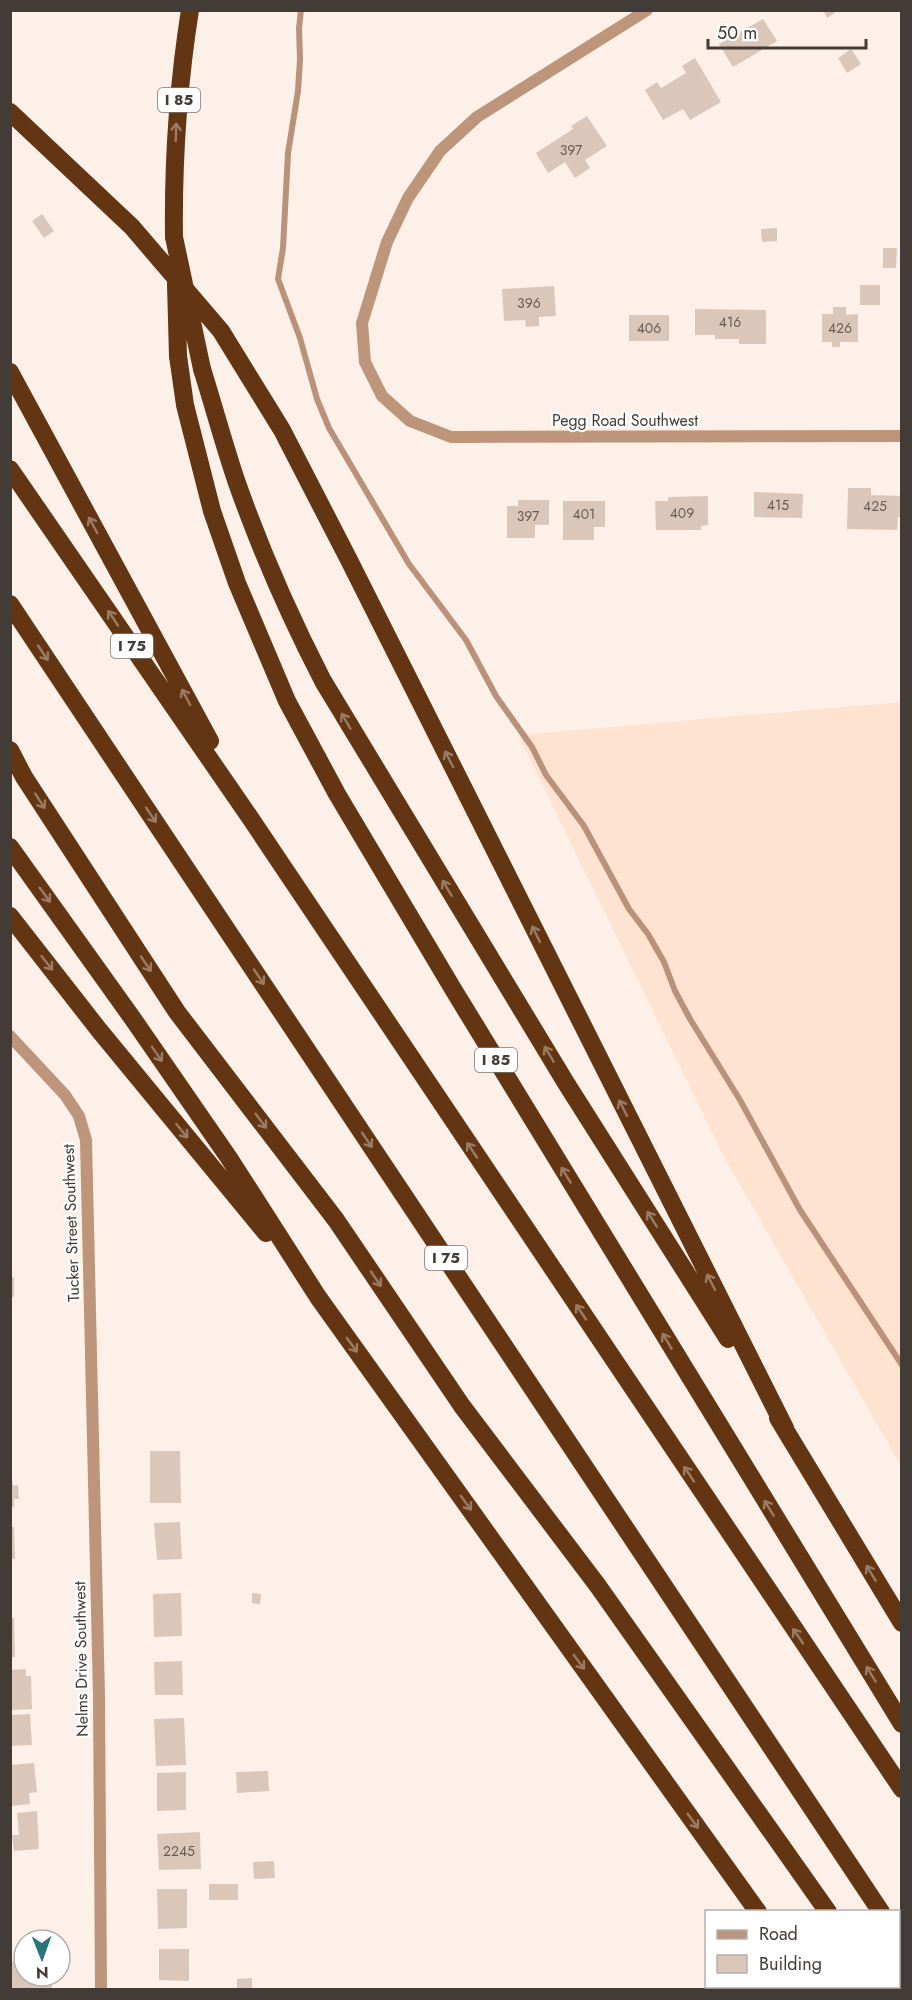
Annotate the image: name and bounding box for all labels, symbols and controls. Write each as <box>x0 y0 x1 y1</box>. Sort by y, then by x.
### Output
scale bar <box>708 12 866 50</box>
text: 50 m <box>717 20 757 46</box>
road number: I 85 <box>158 88 200 112</box>
one-way arrow <box>170 122 182 142</box>
house number: 397 <box>560 140 583 160</box>
house number: 396 <box>517 293 541 313</box>
house number: 416 <box>719 312 741 332</box>
house number: 406 <box>637 318 661 338</box>
house number: 426 <box>828 318 852 338</box>
street label: Pegg Road Southwest <box>552 409 698 432</box>
house number: 415 <box>767 495 789 515</box>
house number: 425 <box>863 496 887 516</box>
house number: 409 <box>670 503 694 523</box>
house number: 401 <box>573 504 595 524</box>
house number: 397 <box>517 506 540 526</box>
one-way arrow <box>87 517 99 534</box>
one-way arrow <box>107 611 119 627</box>
road number: I 75 <box>111 634 153 658</box>
one-way arrow <box>37 644 49 660</box>
one-way arrow <box>180 688 191 706</box>
one-way arrow <box>340 713 352 730</box>
one-way arrow <box>443 751 454 769</box>
one-way arrow <box>34 792 46 809</box>
one-way arrow <box>145 806 157 823</box>
one-way arrow <box>441 880 453 897</box>
one-way arrow <box>38 887 51 903</box>
one-way arrow <box>530 926 542 943</box>
one-way arrow <box>40 954 53 970</box>
one-way arrow <box>140 956 152 972</box>
one-way arrow <box>253 969 265 985</box>
one-way arrow <box>152 1045 164 1062</box>
one-way arrow <box>542 1046 554 1063</box>
road number: I 85 <box>475 1048 517 1072</box>
one-way arrow <box>617 1100 628 1118</box>
one-way arrow <box>255 1113 268 1129</box>
one-way arrow <box>175 1123 189 1138</box>
one-way arrow <box>361 1131 373 1147</box>
one-way arrow <box>466 1142 478 1159</box>
street label: Tucker Street Southwest <box>57 1144 85 1302</box>
one-way arrow <box>559 1167 571 1184</box>
one-way arrow <box>646 1211 658 1228</box>
road number: I 75 <box>425 1246 467 1270</box>
one-way arrow <box>370 1270 382 1287</box>
one-way arrow <box>705 1274 716 1292</box>
one-way arrow <box>575 1305 587 1321</box>
one-way arrow <box>661 1333 673 1350</box>
one-way arrow <box>346 1336 358 1352</box>
one-way arrow <box>683 1467 695 1483</box>
one-way arrow <box>460 1495 472 1511</box>
one-way arrow <box>763 1499 776 1516</box>
one-way arrow <box>865 1565 877 1582</box>
street label: Nelms Drive Southwest <box>68 1581 94 1737</box>
one-way arrow <box>792 1628 804 1645</box>
one-way arrow <box>573 1653 586 1669</box>
one-way arrow <box>864 1666 876 1683</box>
one-way arrow <box>687 1812 699 1828</box>
house number: 2245 <box>163 1841 195 1861</box>
legend <box>705 1910 900 1988</box>
text: Road <box>759 1921 798 1947</box>
north arrow <box>12 1928 72 1988</box>
text: Building <box>759 1951 822 1977</box>
text: N <box>36 1961 49 1984</box>

